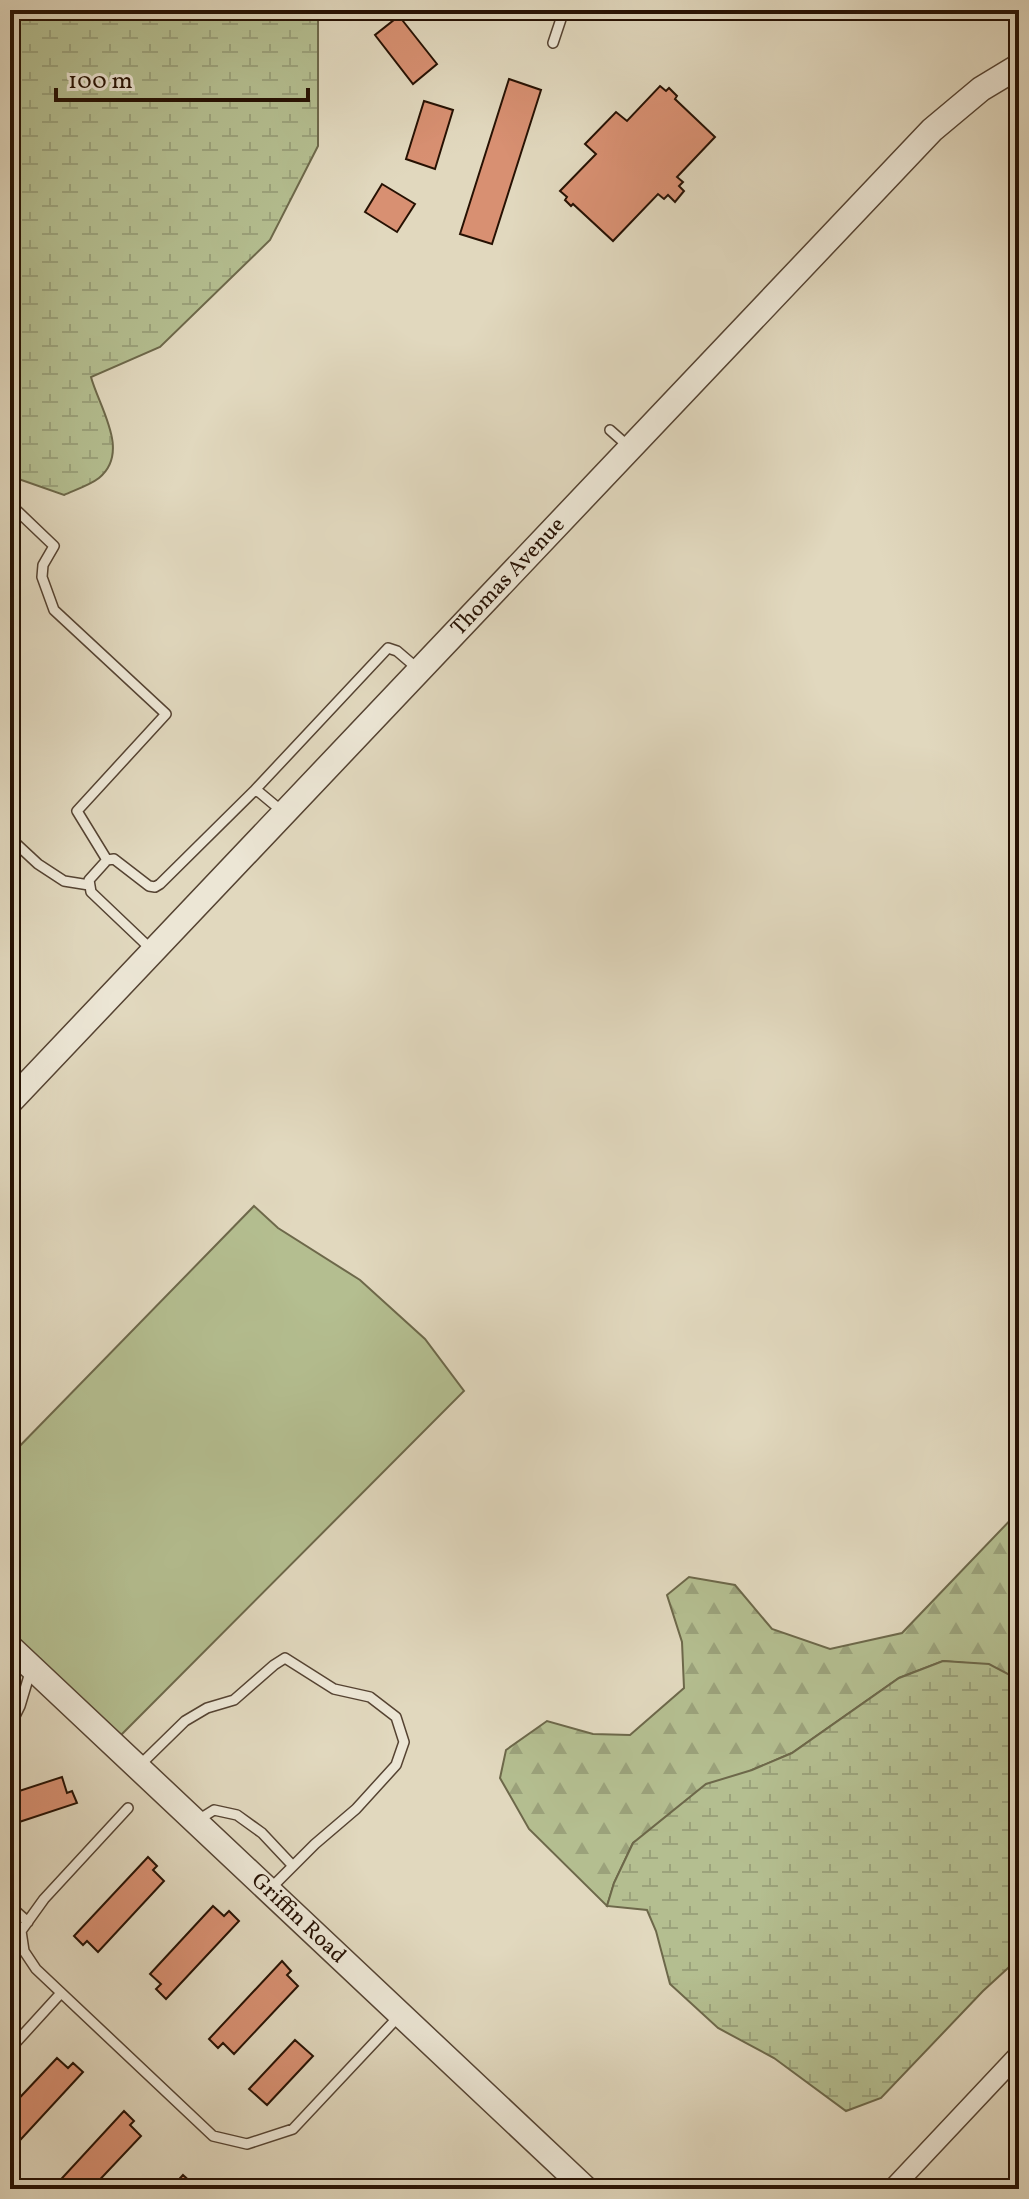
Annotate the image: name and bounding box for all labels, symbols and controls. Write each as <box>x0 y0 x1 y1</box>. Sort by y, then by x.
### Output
scale bar <box>56 52 308 102</box>
text: 100 m <box>68 65 133 99</box>
street label: Thomas Avenue <box>444 510 572 643</box>
street label: Griffin Road <box>244 1866 353 1971</box>

